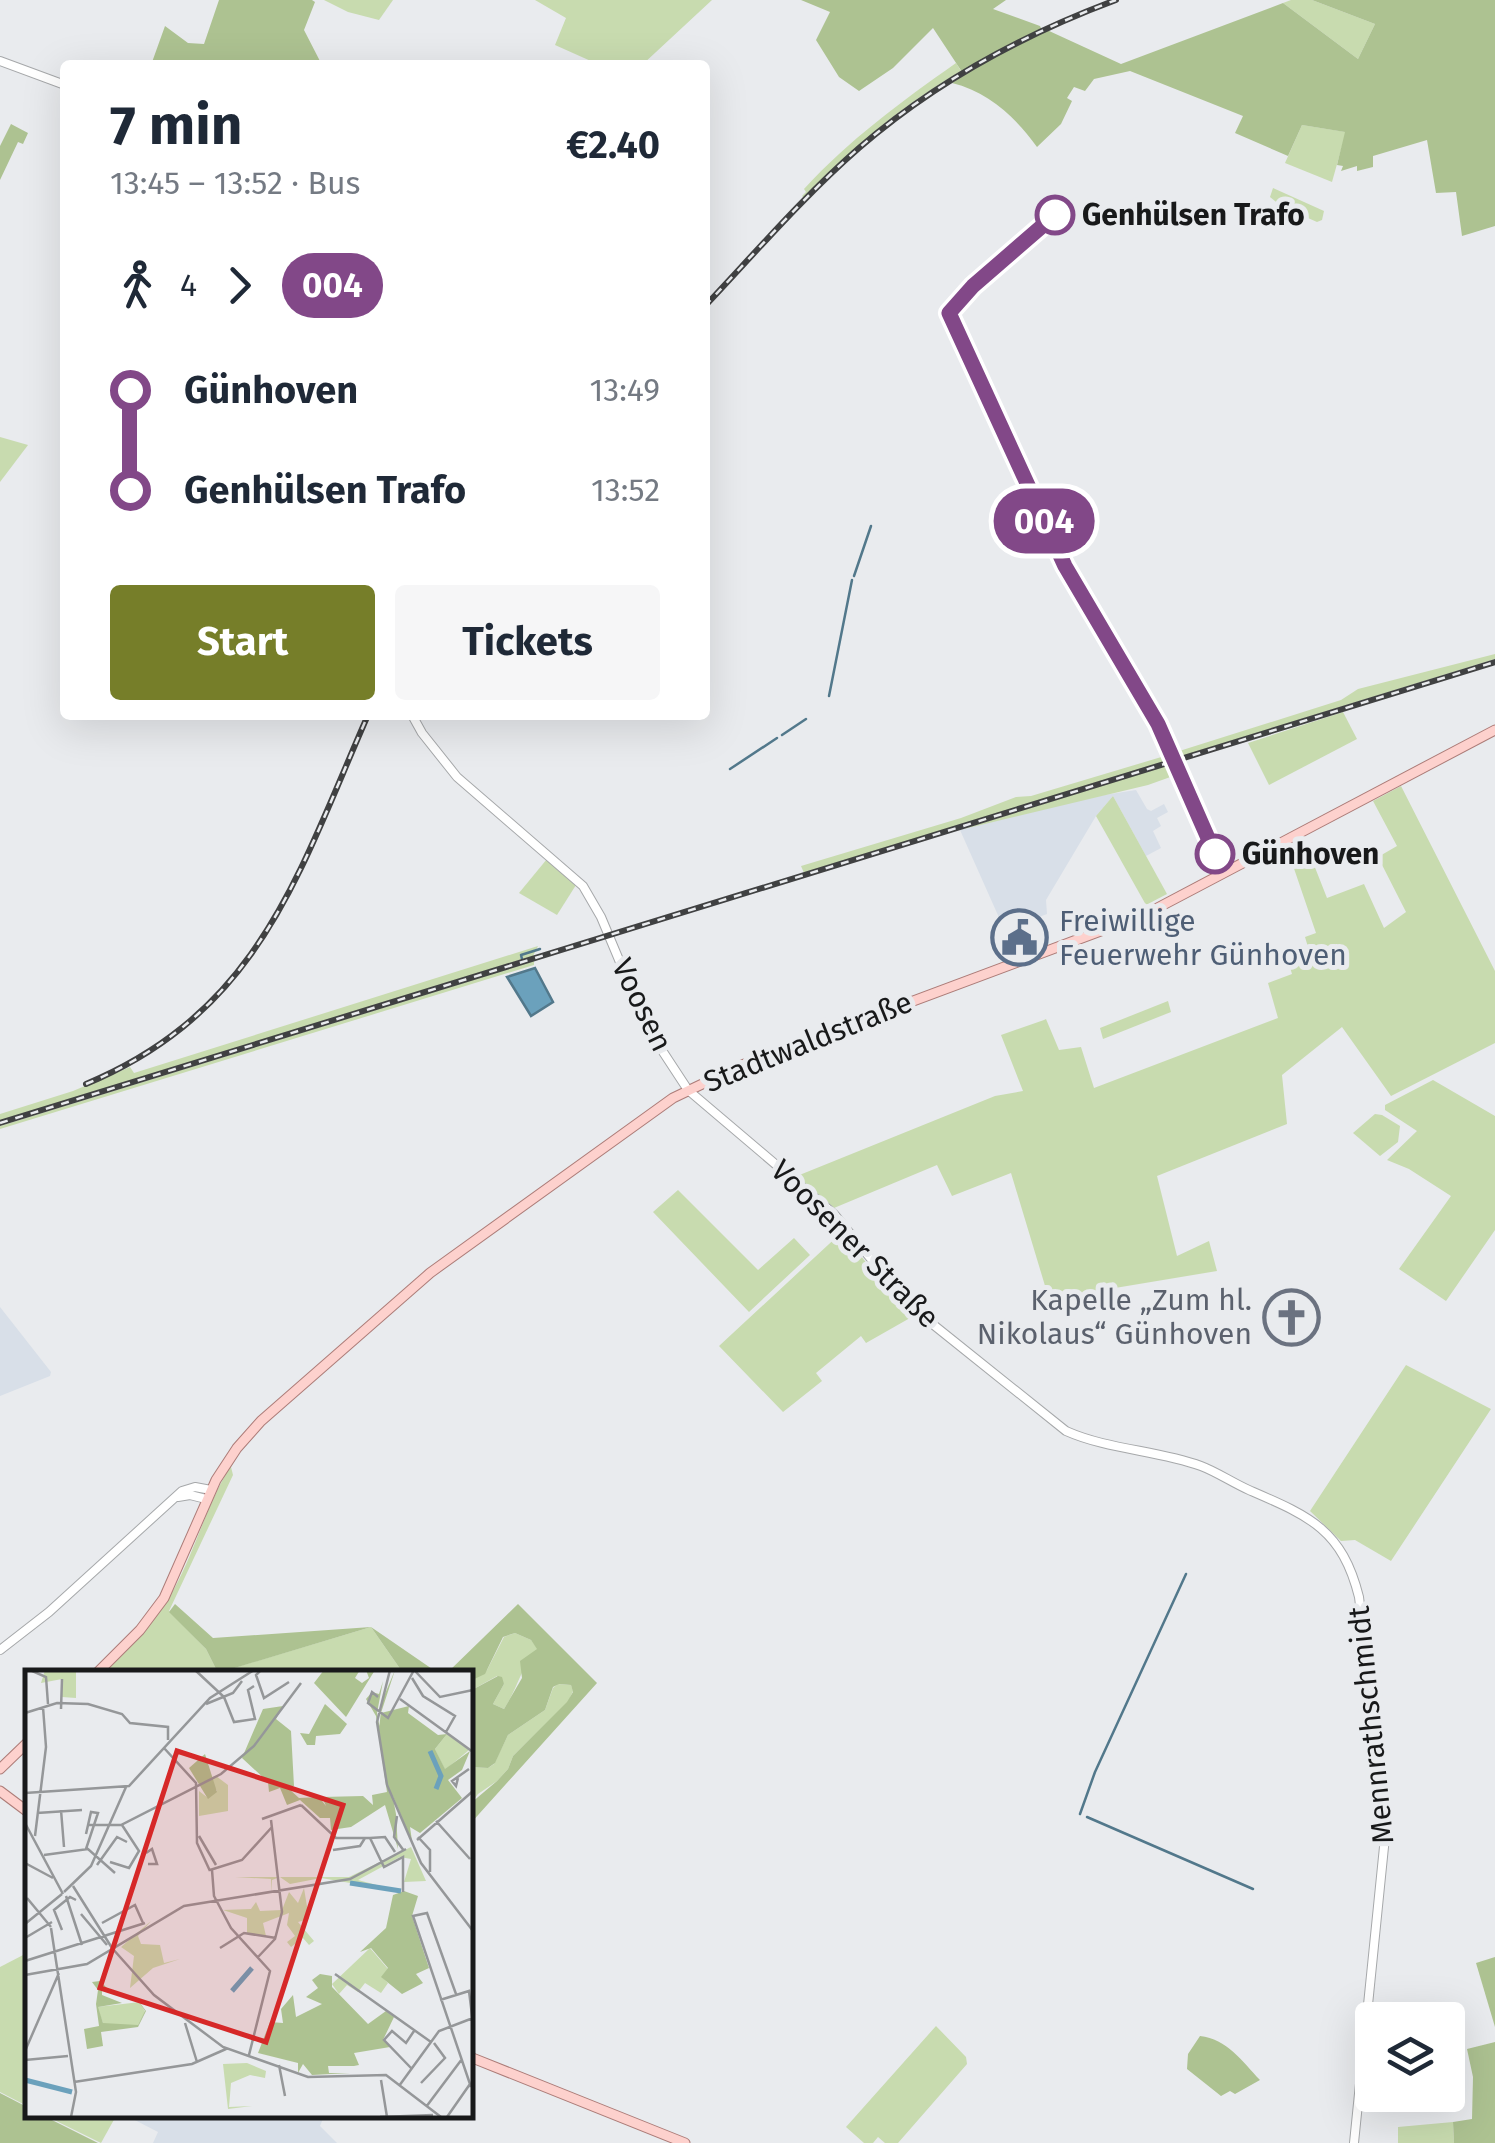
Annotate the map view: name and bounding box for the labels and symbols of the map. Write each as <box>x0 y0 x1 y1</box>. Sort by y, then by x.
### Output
marker: Genhülsen Trafo <box>1036 196 1074 234</box>
place label: Genhülsen Trafo <box>1082 197 1305 233</box>
line badge: 004 <box>986 488 1102 554</box>
marker: Günhoven <box>1196 835 1234 873</box>
place label: Günhoven <box>1242 836 1379 872</box>
place label: Freiwillige Feuerwehr Günhoven <box>1059 903 1347 973</box>
public building icon: Freiwillige Feuerwehr Günhoven <box>990 908 1050 968</box>
street label: Voosen <box>604 953 680 1057</box>
street label: Stadtwaldstraße <box>699 984 917 1100</box>
street label: Voosener Straße <box>763 1152 947 1336</box>
place label: Kapelle „Zum hl. Nikolaus“ Günhoven <box>977 1282 1252 1352</box>
church icon: Kapelle „Zum hl. Nikolaus“ Günhoven <box>1261 1287 1321 1347</box>
street label: Mennrathschmidt <box>1341 1604 1401 1846</box>
inset map <box>25 1670 472 2118</box>

